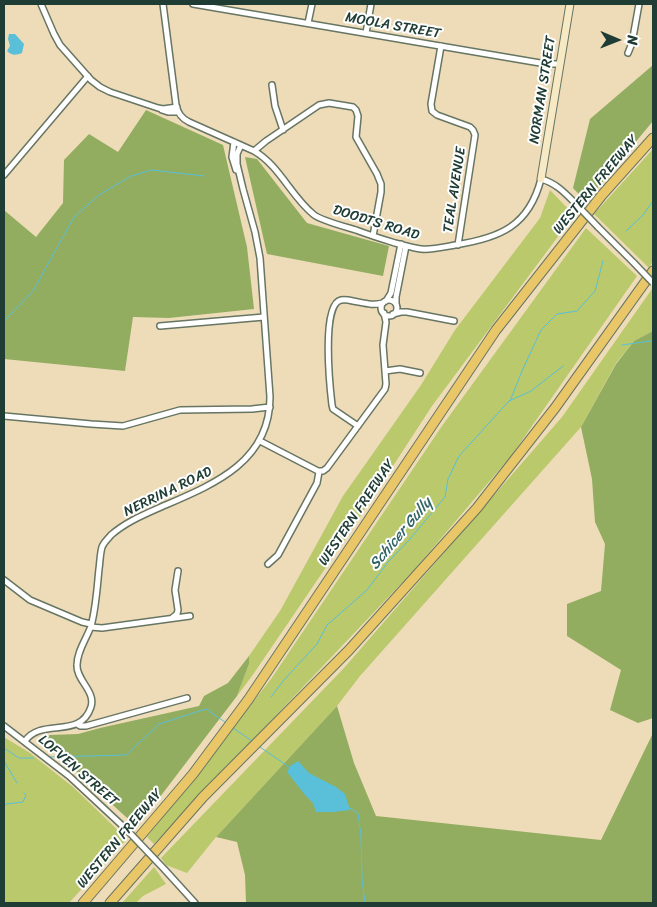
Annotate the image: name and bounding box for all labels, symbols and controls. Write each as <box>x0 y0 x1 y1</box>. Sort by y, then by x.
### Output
street label: MOOLA STREET <box>344 9 442 43</box>
north arrow <box>592 15 642 65</box>
street label: NORMAN STREET <box>526 35 560 145</box>
text: N <box>620 35 645 45</box>
street label: WESTERN FREEWAY <box>550 132 642 238</box>
street label: TEAL AVENUE <box>440 146 470 234</box>
street label: DOODTS ROAD <box>331 202 421 244</box>
street label: WESTERN FREEWAY <box>315 457 399 569</box>
street label: NERRINA ROAD <box>121 463 215 521</box>
water label: Schicer Gully <box>366 495 436 573</box>
street label: LOFVEN STREET <box>35 732 121 810</box>
street label: WESTERN FREEWAY <box>74 786 166 892</box>

